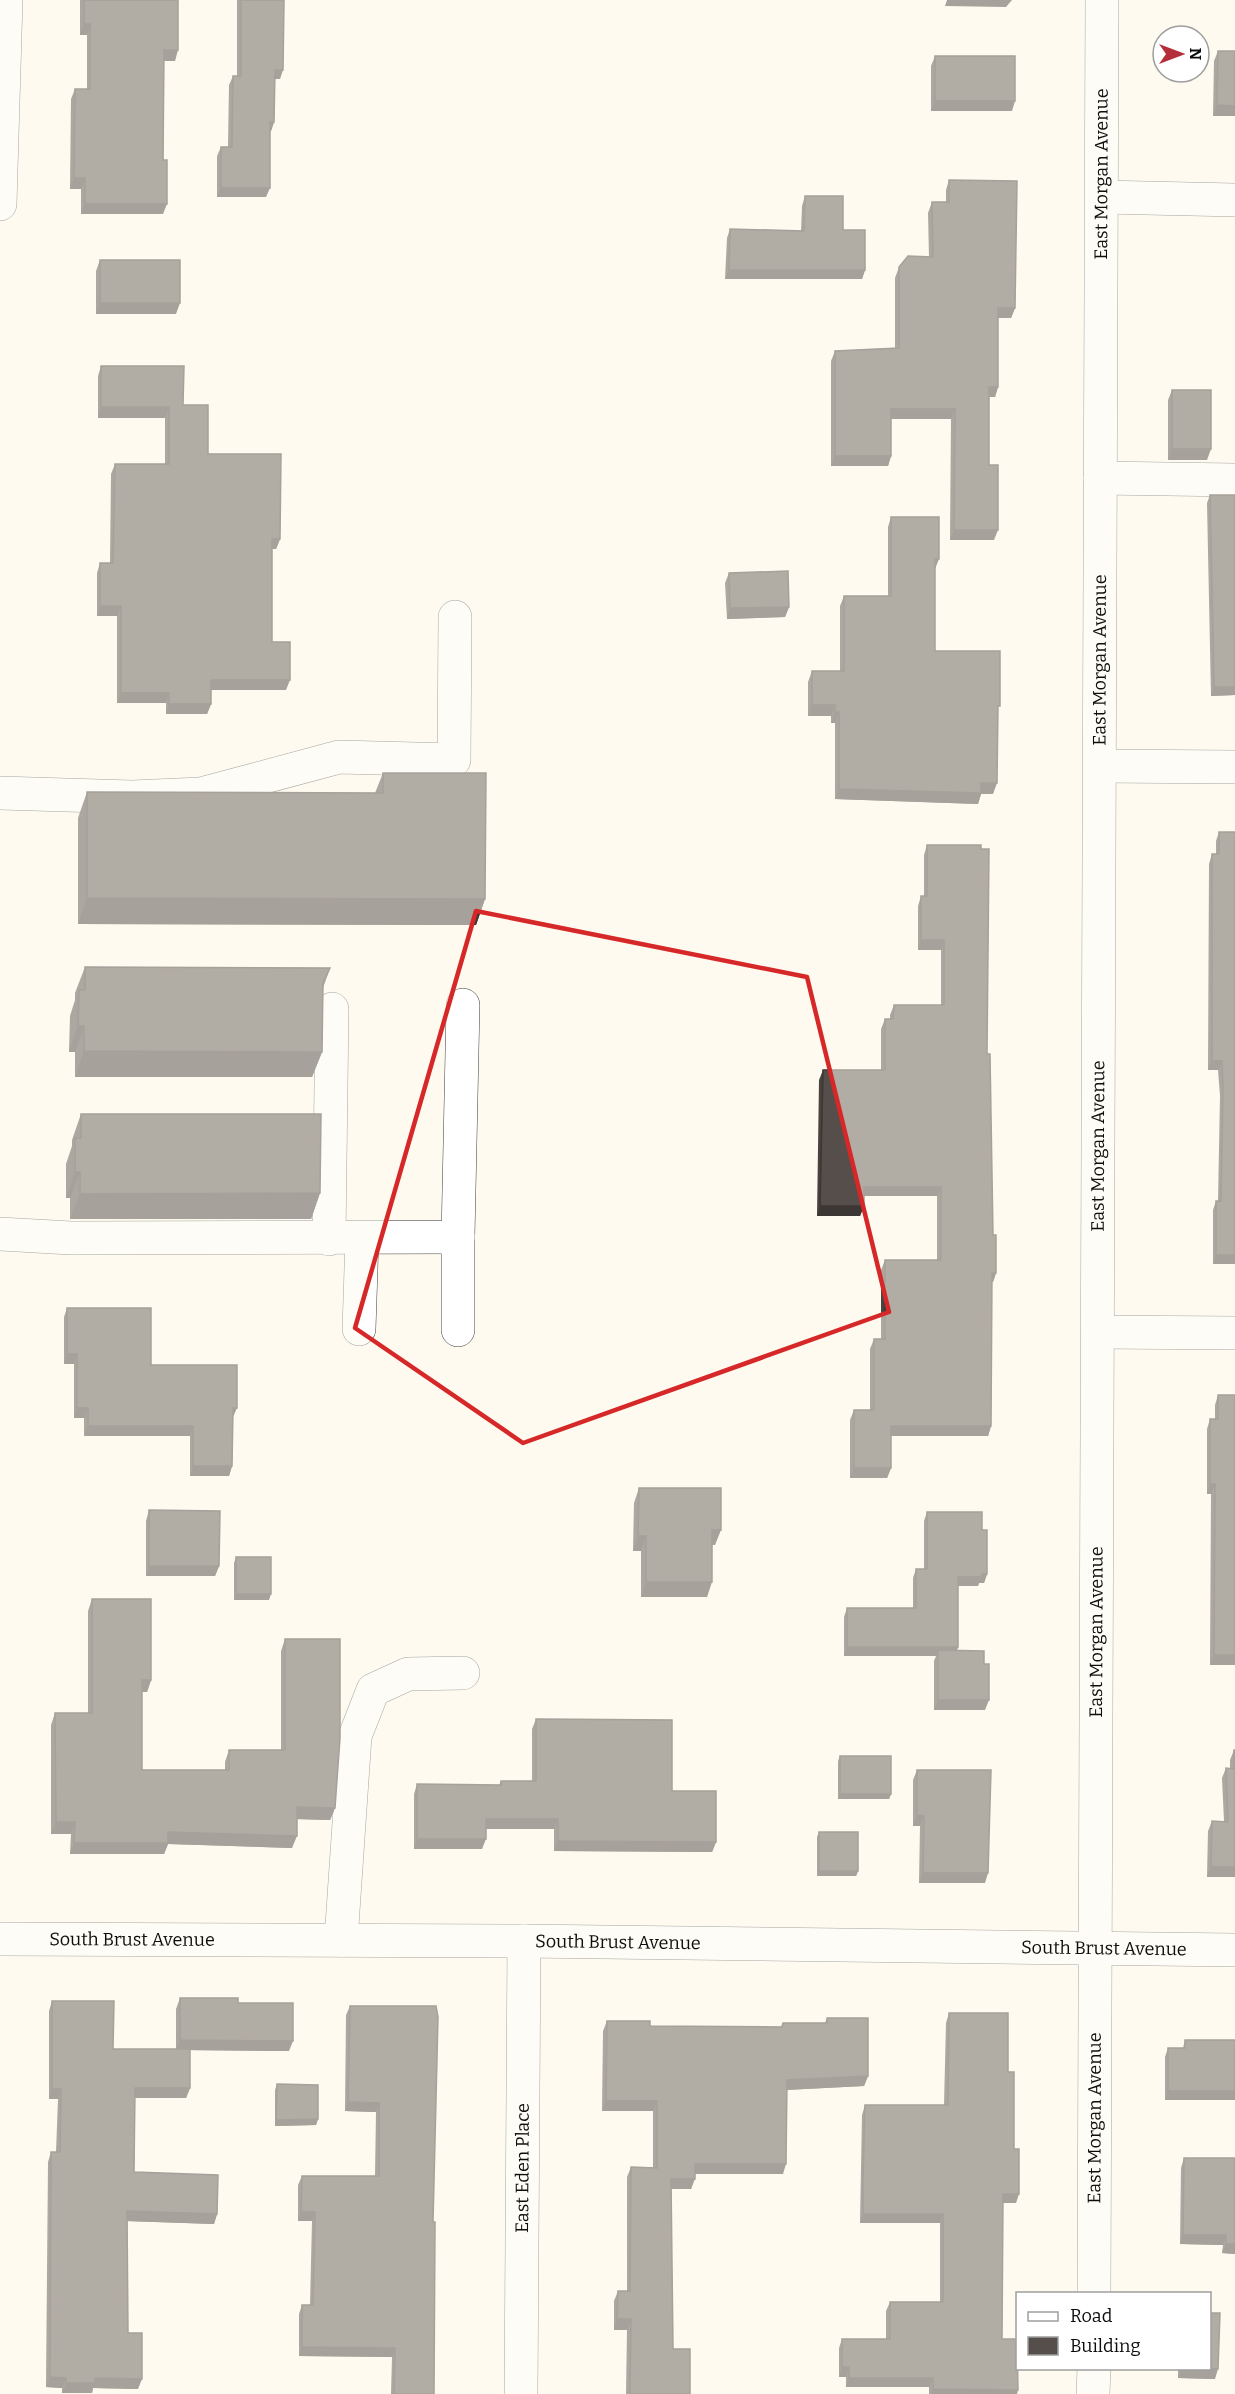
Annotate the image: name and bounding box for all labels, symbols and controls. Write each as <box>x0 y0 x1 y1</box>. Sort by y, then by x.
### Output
north arrow <box>1151 24 1211 84</box>
text: N <box>1186 48 1205 60</box>
street label: East Morgan Avenue <box>1090 88 1113 260</box>
street label: East Morgan Avenue <box>1088 574 1111 746</box>
street label: East Morgan Avenue <box>1087 1060 1109 1232</box>
street label: East Morgan Avenue <box>1085 1546 1108 1718</box>
street label: South Brust Avenue <box>49 1928 215 1951</box>
street label: South Brust Avenue <box>535 1930 701 1954</box>
street label: South Brust Avenue <box>1021 1936 1187 1960</box>
street label: East Morgan Avenue <box>1083 2032 1106 2204</box>
street label: East Eden Place <box>511 2103 534 2233</box>
legend <box>1016 2292 1211 2370</box>
text: Road <box>1070 2305 1113 2327</box>
text: Building <box>1070 2335 1141 2357</box>

